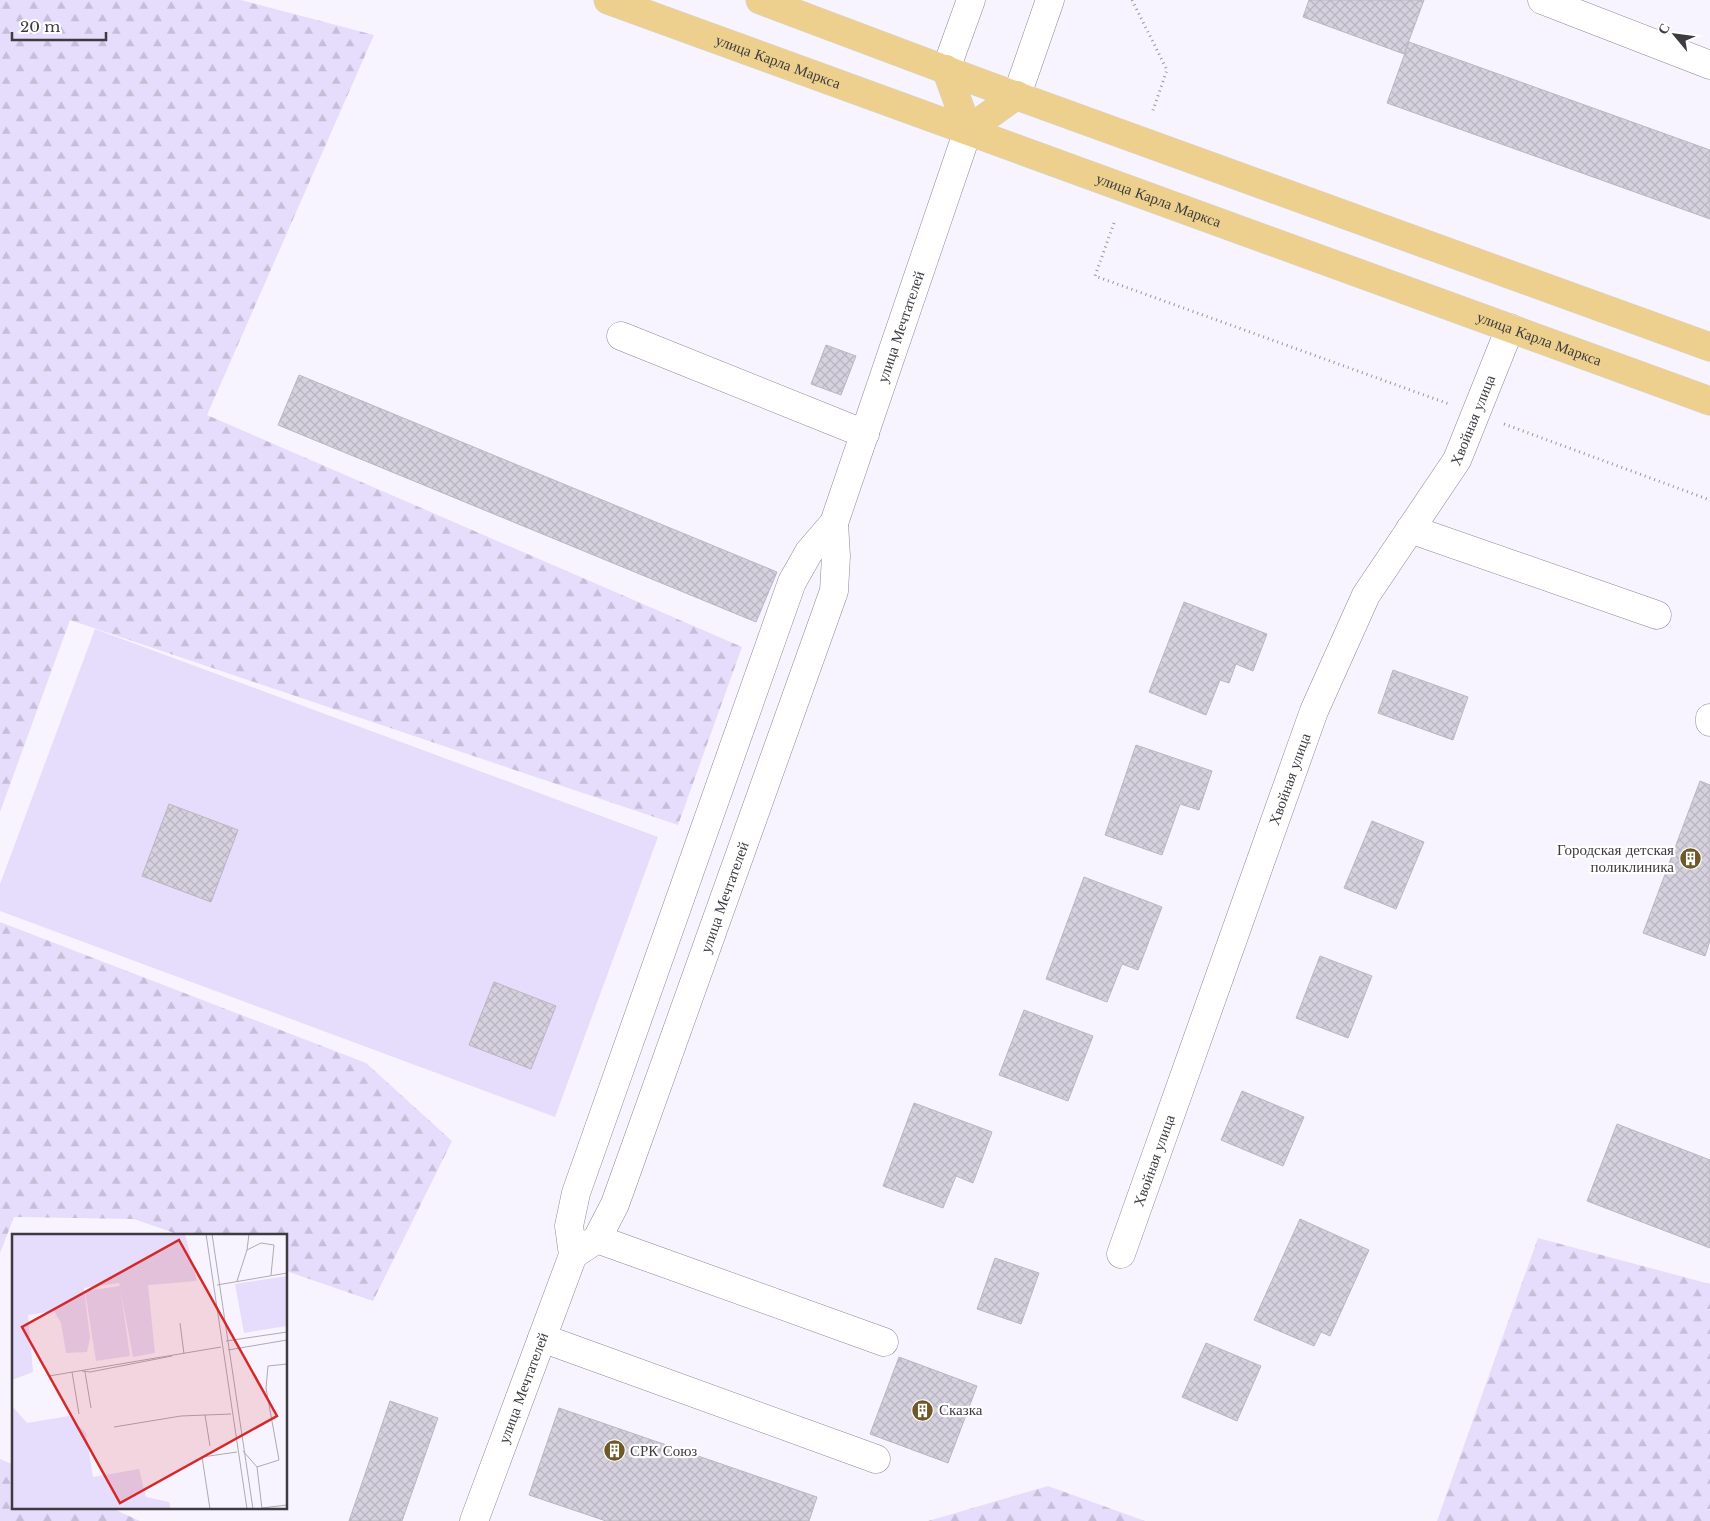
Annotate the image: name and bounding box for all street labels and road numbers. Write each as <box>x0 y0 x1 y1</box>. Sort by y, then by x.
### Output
street label: улица Карла Маркса <box>713 30 844 93</box>
street label: улица Карла Маркса <box>1094 168 1224 231</box>
street label: улица Мечтателей <box>873 268 928 385</box>
street label: улица Карла Маркса <box>1474 307 1605 370</box>
street label: Хвойная улица <box>1446 372 1499 468</box>
street label: Хвойная улица <box>1264 730 1315 828</box>
street label: улица Мечтателей <box>696 839 753 955</box>
street label: Хвойная улица <box>1129 1112 1179 1209</box>
street label: улица Мечтателей <box>494 1330 552 1446</box>

